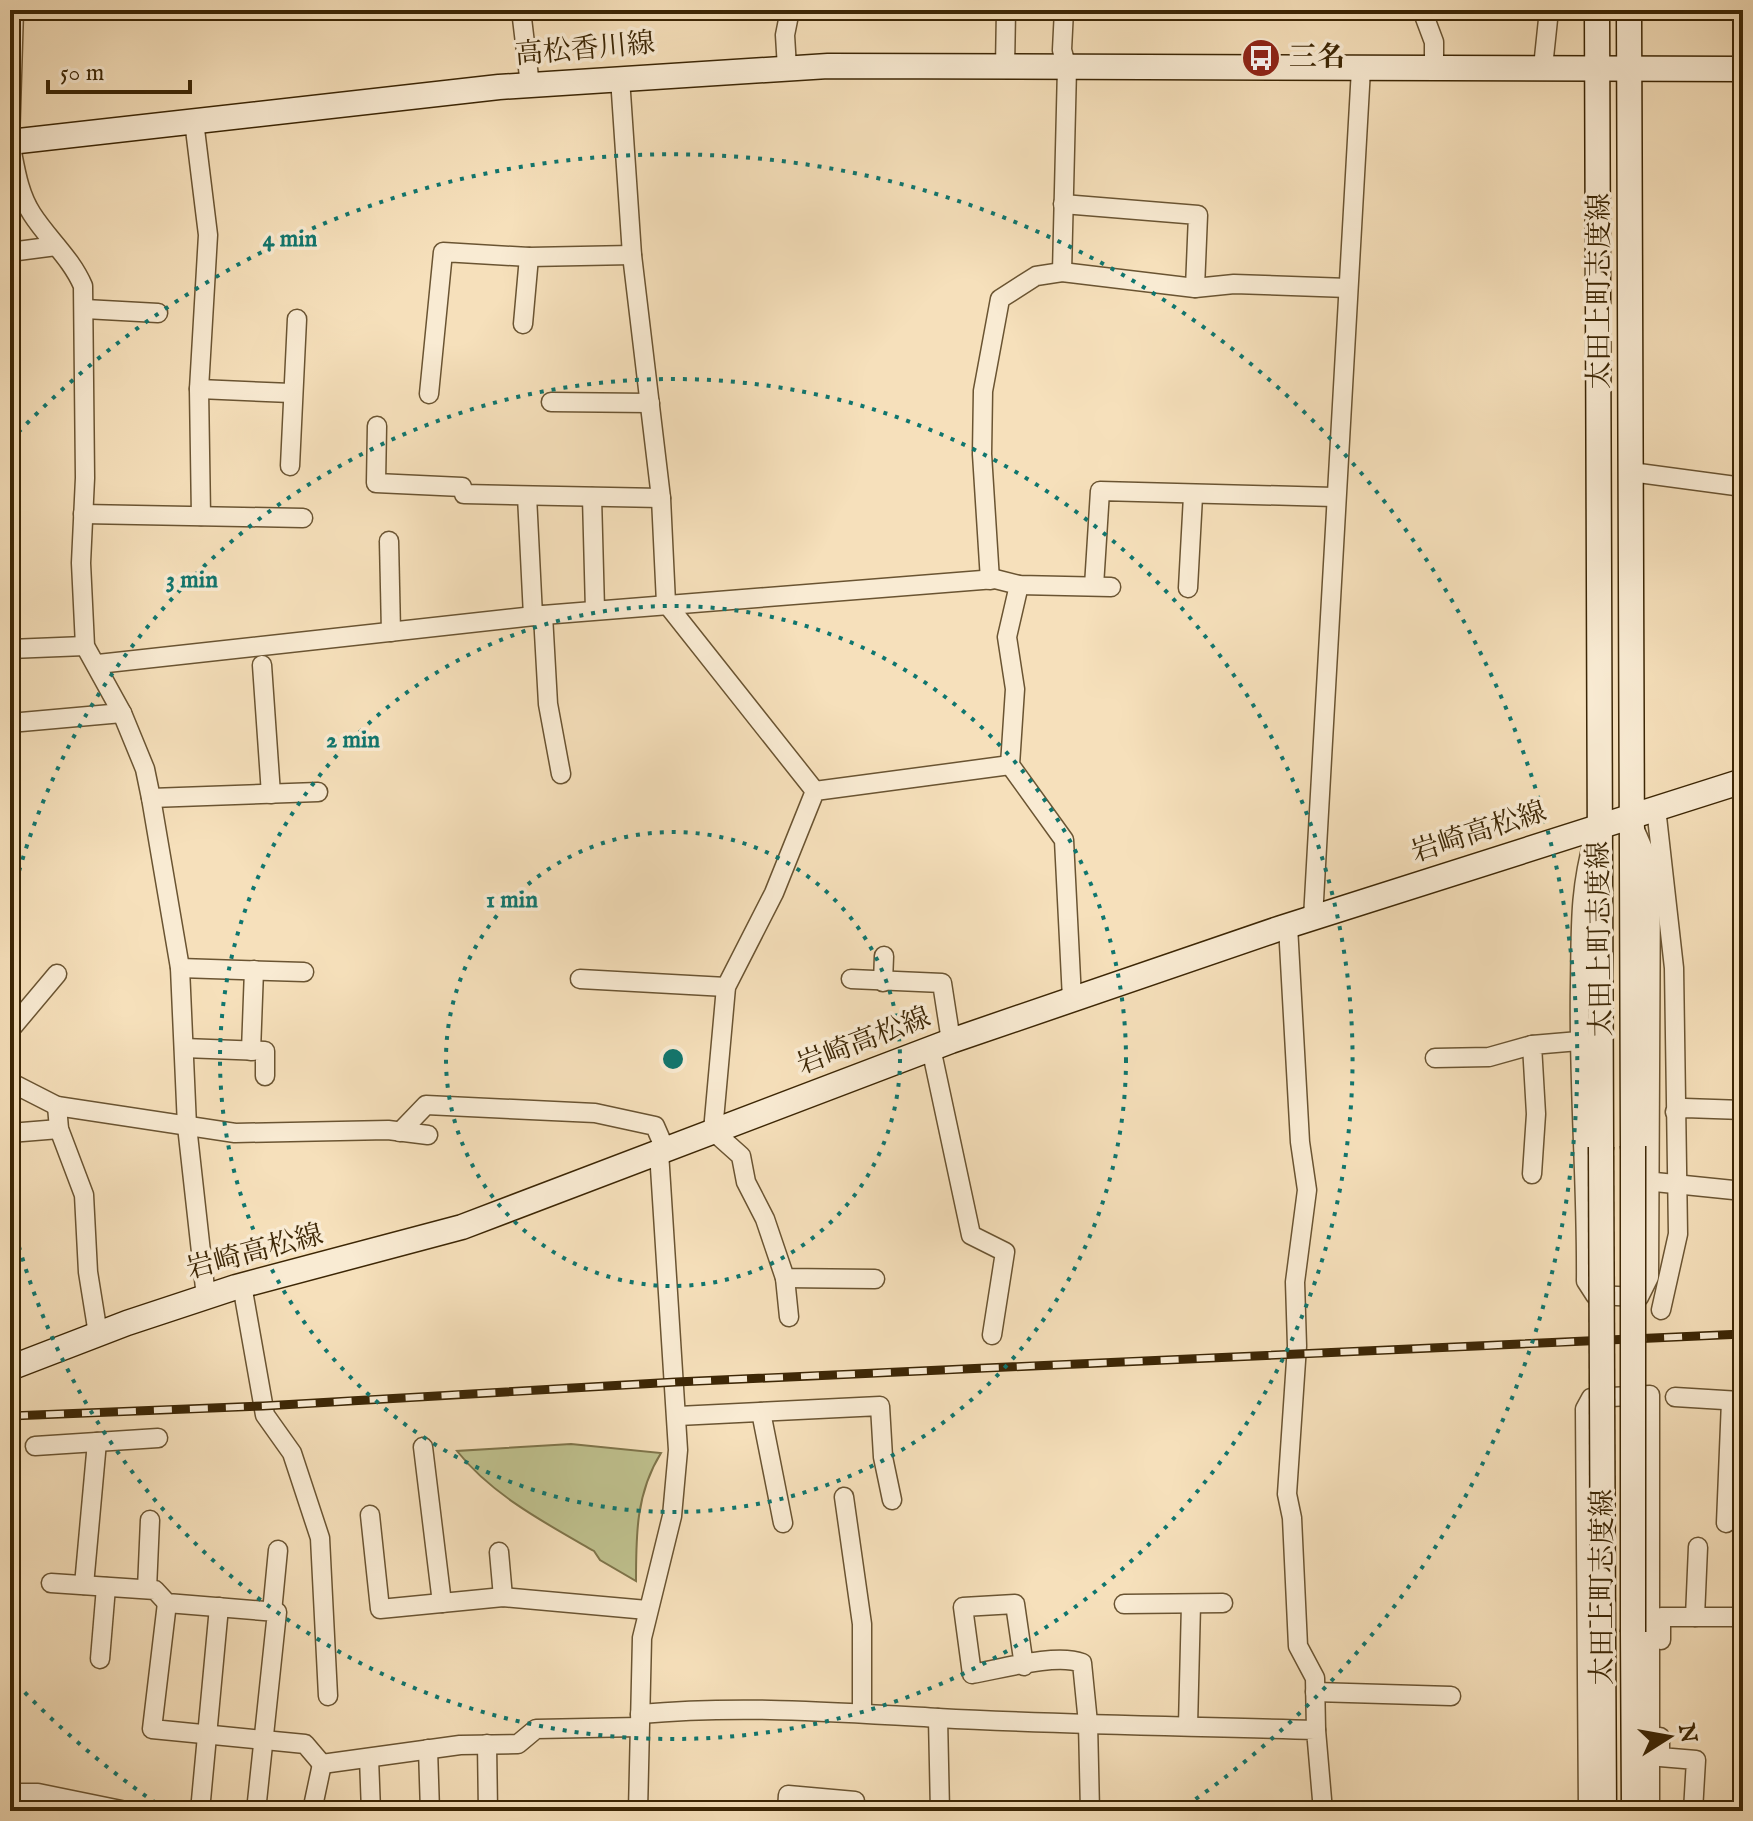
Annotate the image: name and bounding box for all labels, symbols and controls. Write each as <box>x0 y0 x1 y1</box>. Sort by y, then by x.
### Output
street label: 高松香川線 <box>514 26 656 74</box>
bus stop icon: 三名 <box>1240 37 1282 79</box>
place label: 三名 <box>1289 41 1345 76</box>
scale bar <box>48 44 190 94</box>
text: 50 m <box>60 58 104 89</box>
street label: 太田上町志度線 <box>1583 193 1618 389</box>
text: 4 min <box>263 224 318 255</box>
text: 3 min <box>166 565 218 596</box>
text: 2 min <box>326 725 380 756</box>
street label: 岩崎高松線 <box>1407 795 1551 871</box>
street label: 太田上町志度線 <box>1582 841 1620 1037</box>
text: 1 min <box>486 885 538 916</box>
street label: 岩崎高松線 <box>792 1001 936 1083</box>
centre of rings <box>659 1045 687 1073</box>
street label: 岩崎高松線 <box>183 1218 327 1288</box>
street label: 太田上町志度線 <box>1586 1489 1621 1685</box>
north arrow <box>1629 1697 1709 1777</box>
text: N <box>1671 1721 1702 1746</box>

